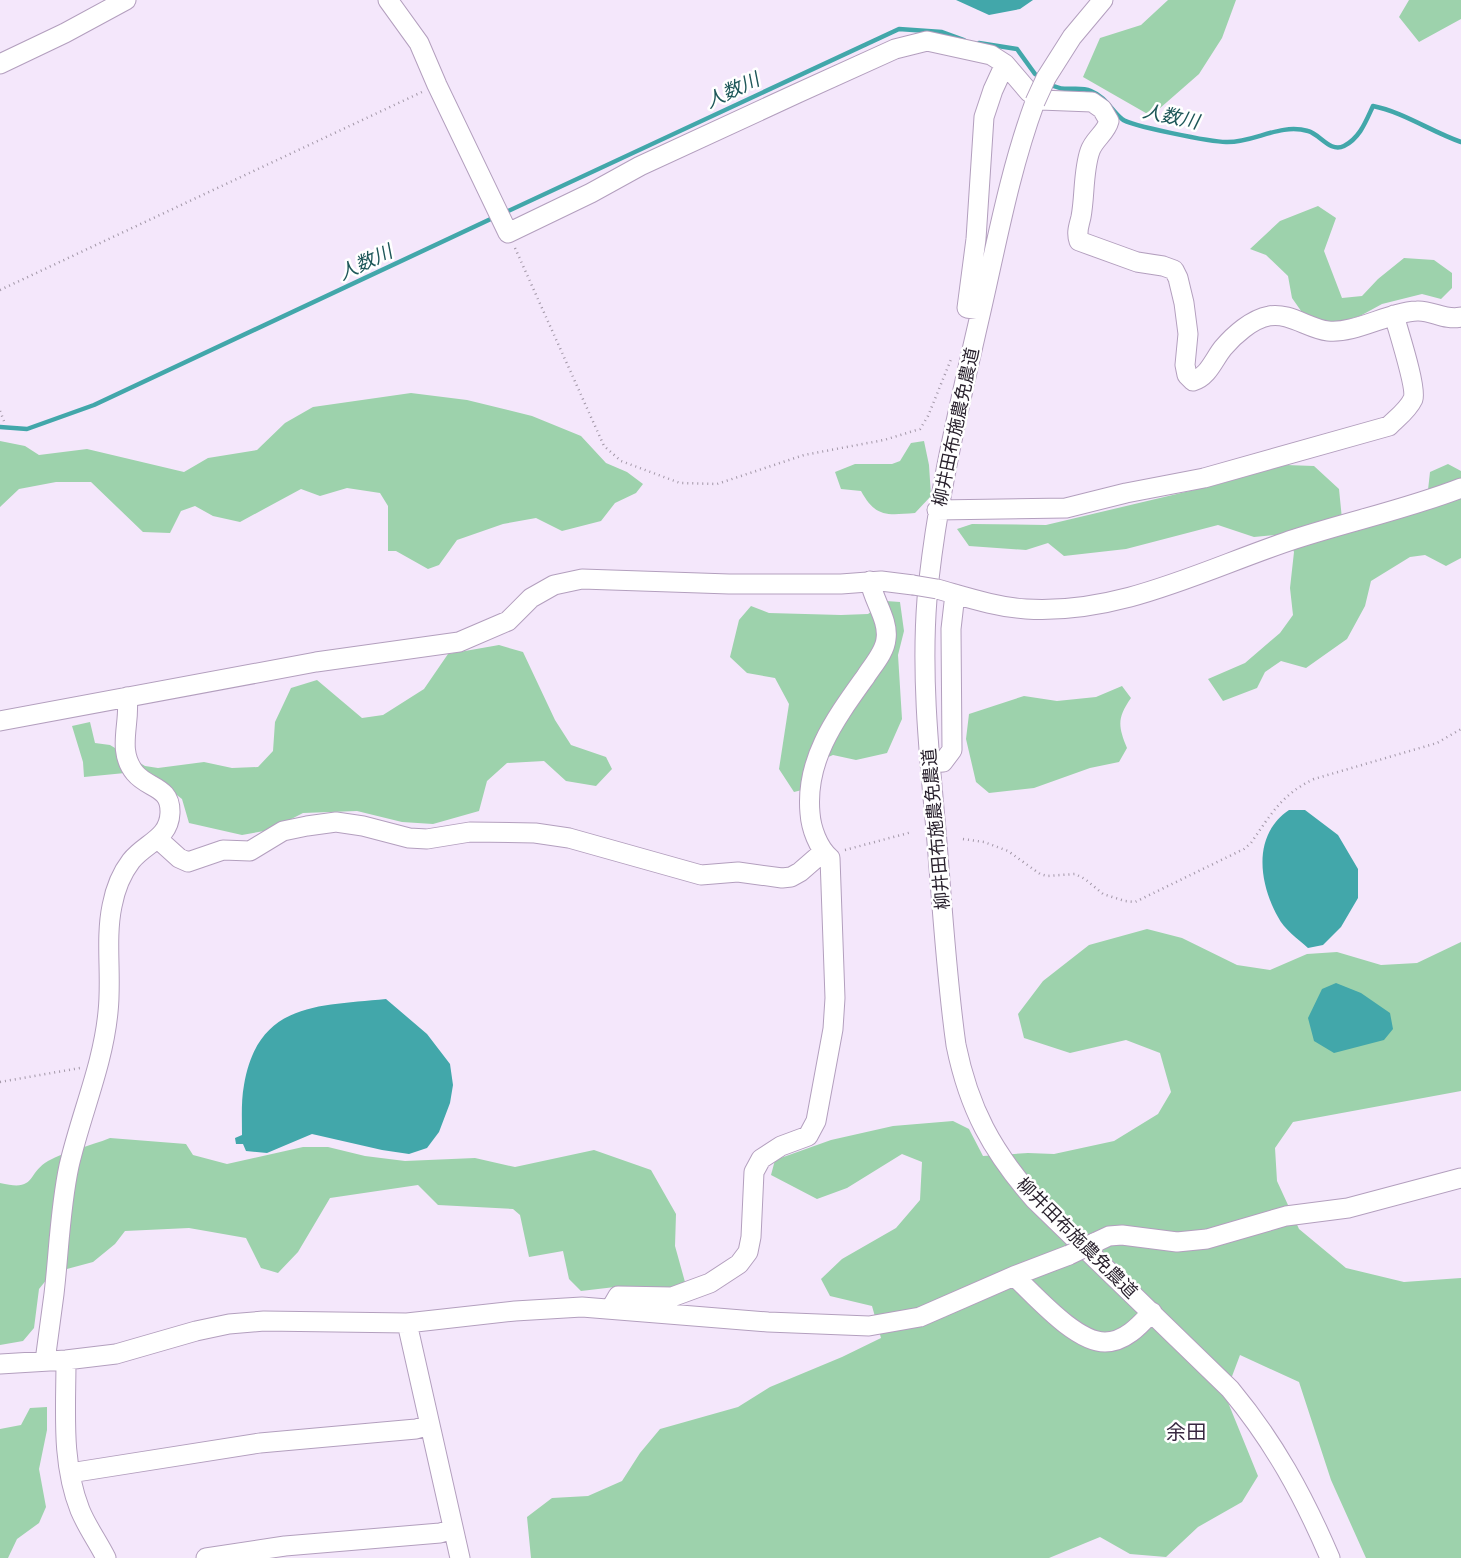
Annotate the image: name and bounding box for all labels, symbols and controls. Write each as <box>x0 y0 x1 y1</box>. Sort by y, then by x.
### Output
water label: 人数川 <box>701 65 766 115</box>
water label: 人数川 <box>1140 97 1204 136</box>
water label: 人数川 <box>334 237 399 287</box>
street label: 柳井田布施農免農道 <box>926 345 986 509</box>
street label: 柳井田布施農免農道 <box>916 747 956 911</box>
street label: 柳井田布施農免農道 <box>1011 1172 1143 1304</box>
district label: 余田 <box>1166 1418 1206 1447</box>

